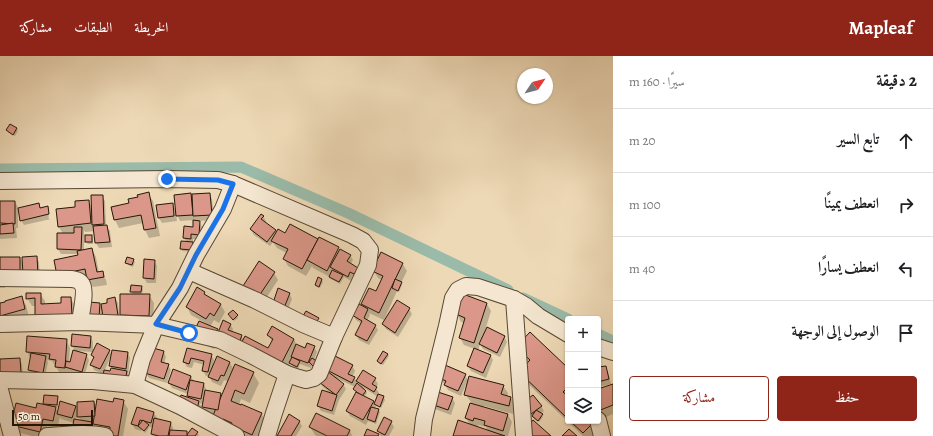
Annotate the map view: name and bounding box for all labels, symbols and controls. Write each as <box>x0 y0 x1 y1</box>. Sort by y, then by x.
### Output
text: Mapleaf <box>848 15 913 41</box>
text: مشاركة <box>20 18 52 37</box>
text: الطبقات <box>74 18 112 37</box>
text: الخريطة <box>134 18 168 37</box>
north arrow <box>517 68 553 104</box>
text: 2 دقيقة <box>876 69 917 92</box>
text: سيرًا · 160 m <box>629 73 685 90</box>
text: تابع السير <box>837 129 879 149</box>
icon: ahead <box>895 130 917 152</box>
text: 20 m <box>629 132 656 149</box>
route end <box>158 170 176 188</box>
text: انعطف يمينًا <box>824 193 879 213</box>
icon: right <box>895 194 917 216</box>
text: 100 m <box>629 196 661 213</box>
text: انعطف يسارًا <box>818 257 879 277</box>
icon: left <box>895 258 917 280</box>
text: 40 m <box>629 260 655 277</box>
map controls <box>565 316 601 424</box>
button: + <box>565 316 601 352</box>
text: الوصول إلى الوجهة <box>792 321 879 341</box>
icon: arrive <box>895 322 917 344</box>
route start <box>180 324 198 342</box>
button: − <box>565 352 601 388</box>
button: مشاركة <box>629 376 769 421</box>
button: حفظ <box>777 376 917 421</box>
button: layers <box>565 388 601 424</box>
scale bar <box>12 408 93 427</box>
text: 50 m <box>18 409 40 424</box>

